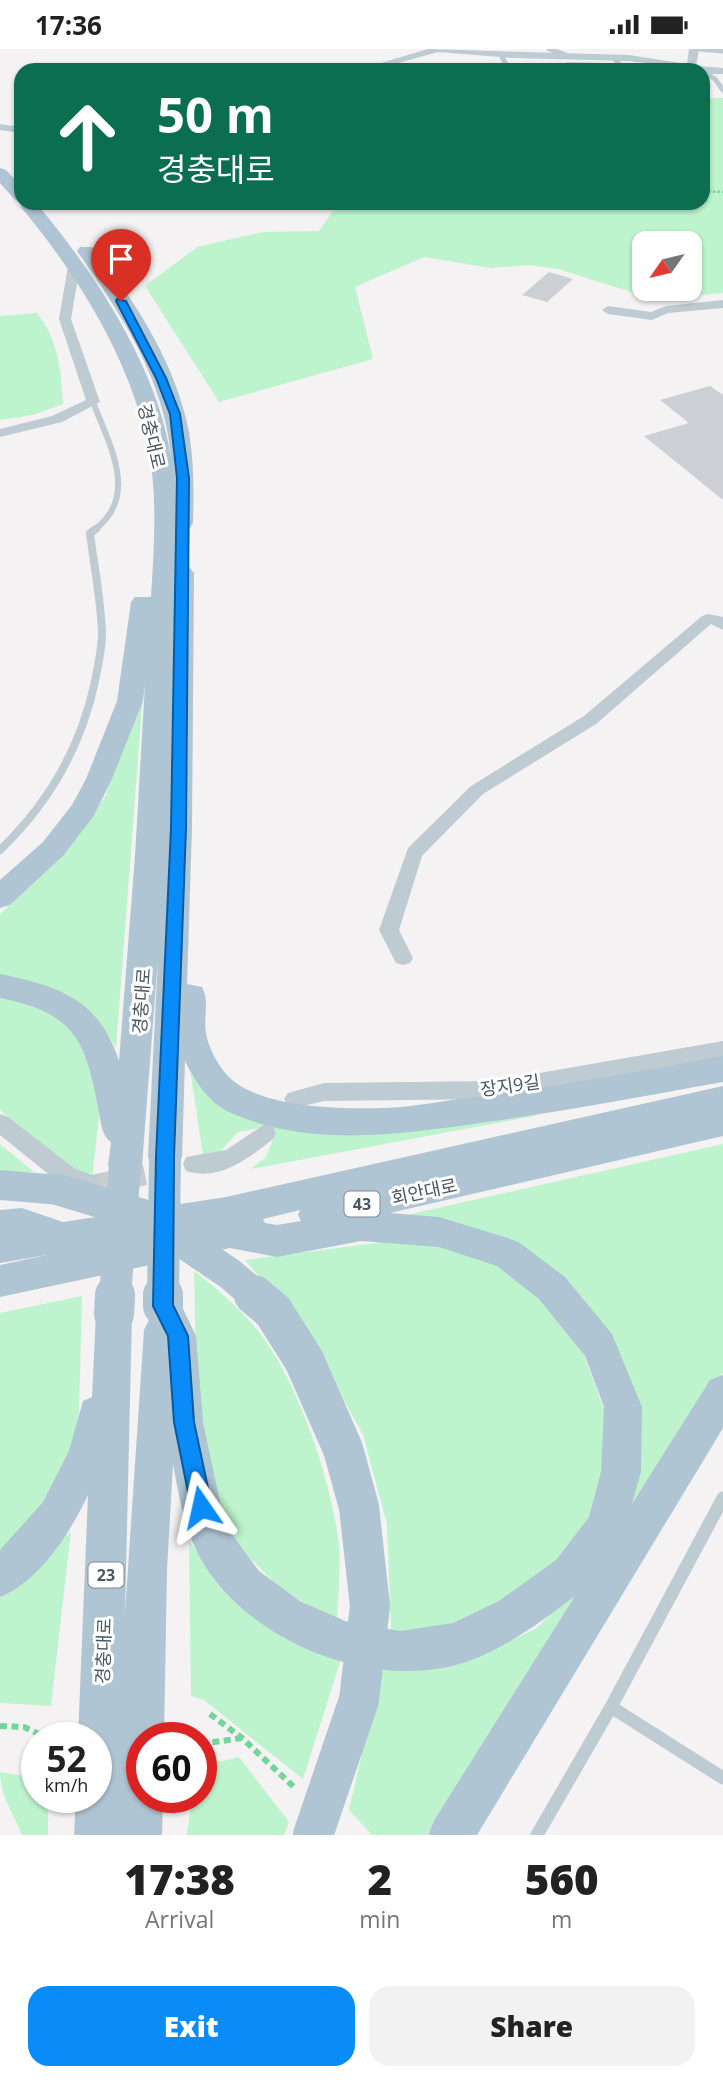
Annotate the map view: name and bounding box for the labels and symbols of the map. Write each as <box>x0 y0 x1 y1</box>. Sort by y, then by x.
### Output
pin <box>91 229 151 301</box>
north arrow <box>632 231 702 301</box>
street label: 경충대로 <box>133 401 171 471</box>
street label: 경충대로 <box>127 967 155 1035</box>
street label: 장지9길 <box>479 1069 541 1101</box>
street label: 회안대로 <box>389 1172 459 1210</box>
road number: 43 <box>344 1191 380 1217</box>
position arrow <box>164 1470 238 1544</box>
road number: 23 <box>88 1563 124 1587</box>
street label: 경충대로 <box>90 1617 116 1685</box>
speed limit sign: 60 <box>126 1722 217 1813</box>

